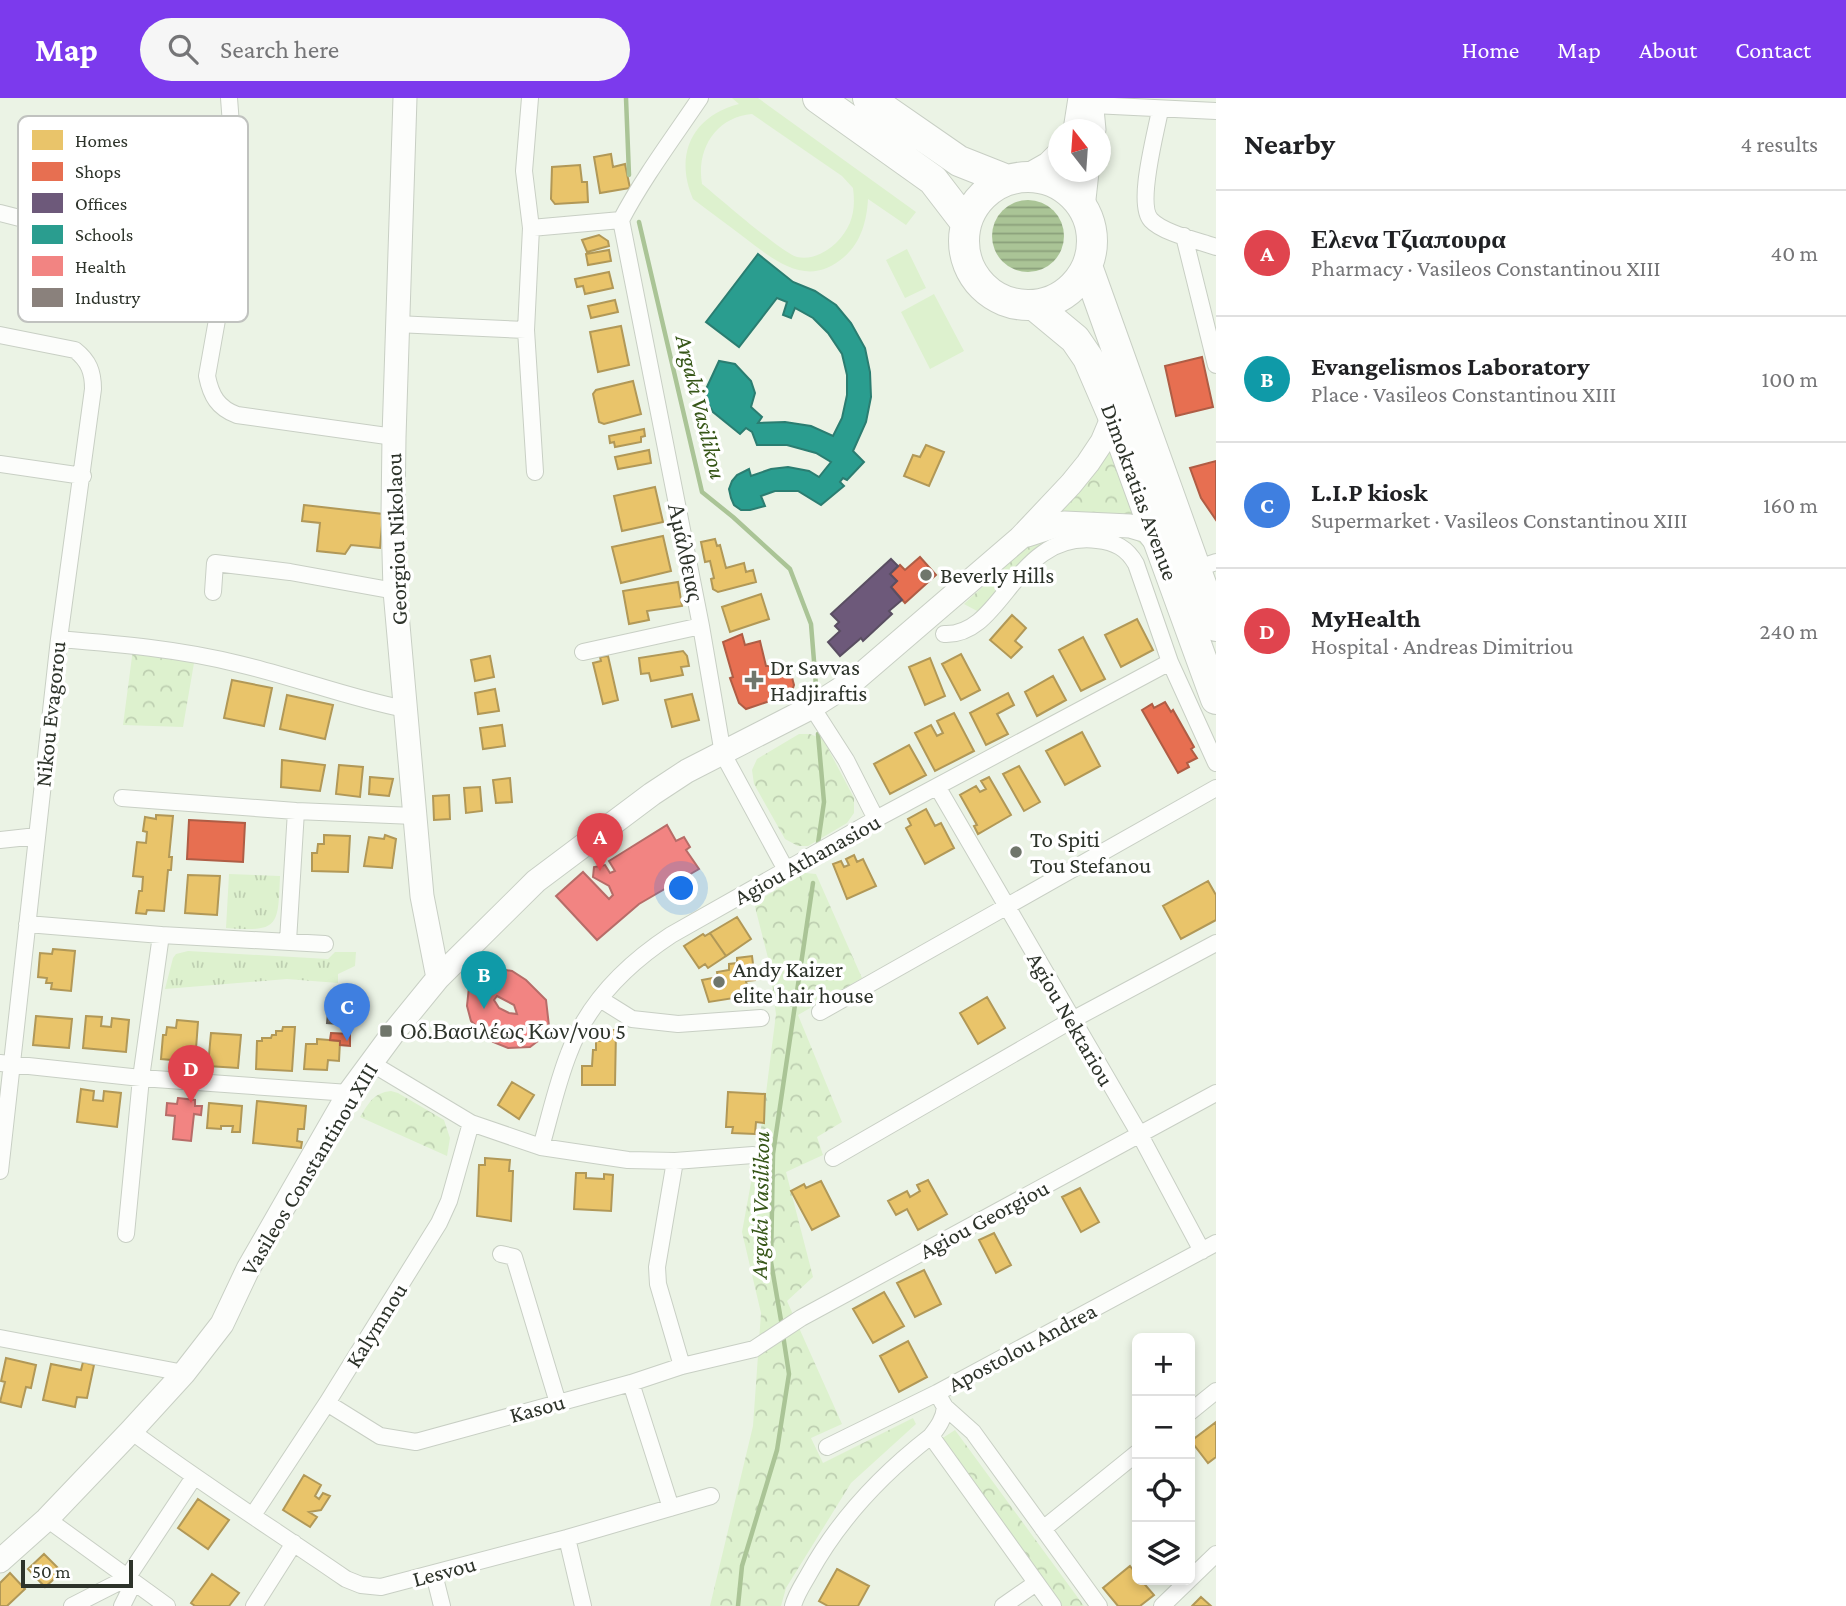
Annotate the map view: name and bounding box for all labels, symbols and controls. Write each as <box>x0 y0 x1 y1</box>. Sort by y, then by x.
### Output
search box <box>140 18 630 81</box>
icon: search <box>164 30 202 68</box>
text: Map <box>35 31 98 68</box>
text: Search here <box>220 35 339 64</box>
text: Home <box>1462 36 1519 63</box>
text: Map <box>1557 36 1601 63</box>
text: About <box>1639 36 1697 63</box>
text: Contact <box>1735 36 1811 63</box>
legend <box>18 116 248 322</box>
north arrow <box>1048 119 1111 182</box>
text: Nearby <box>1244 127 1335 160</box>
text: Homes <box>75 130 128 151</box>
text: 4 results <box>1740 131 1818 157</box>
text: Shops <box>75 161 121 182</box>
text: Offices <box>75 193 127 214</box>
text: Schools <box>75 224 133 245</box>
text: Ελενα Τζιαπουρα <box>1311 225 1506 254</box>
text: A <box>1260 240 1274 266</box>
text: 40 m <box>1770 240 1818 266</box>
text: Pharmacy · Vasileos Constantinou XIII <box>1311 255 1660 281</box>
text: Health <box>75 256 126 277</box>
text: Industry <box>75 287 141 308</box>
water label: Argaki Vasilikou <box>670 331 732 482</box>
text: Evangelismos Laboratory <box>1311 352 1590 381</box>
text: B <box>1260 366 1274 392</box>
text: 100 m <box>1762 366 1818 392</box>
text: Place · Vasileos Constantinou XIII <box>1311 381 1616 407</box>
street label: Dimokratias Avenue <box>1096 400 1184 584</box>
street label: Georgiou Nikolaou <box>380 452 412 626</box>
text: L.I.P kiosk <box>1311 478 1428 507</box>
text: C <box>1260 492 1274 518</box>
text: 160 m <box>1763 492 1818 518</box>
street label: Αμάλθειας <box>663 500 709 604</box>
text: Supermarket · Vasileos Constantinou XIII <box>1311 507 1687 533</box>
place label: Beverly Hills <box>940 562 1054 588</box>
marker: Beverly Hills <box>918 567 934 583</box>
text: MyHealth <box>1311 604 1421 633</box>
text: D <box>1259 618 1275 644</box>
text: 240 m <box>1759 618 1818 644</box>
text: Hospital · Andreas Dimitriou <box>1311 633 1574 659</box>
street label: Nikou Evagorou <box>29 640 71 788</box>
place label: Dr Savvas Hadjiraftis <box>770 654 867 706</box>
marker: Dr Savvas Hadjiraftis <box>744 670 764 690</box>
street label: Agiou Athanasiou <box>729 808 885 910</box>
pin: A <box>577 813 623 871</box>
place label: To Spiti Tou Stefanou <box>1030 826 1151 878</box>
marker: To Spiti Tou Stefanou <box>1008 844 1024 860</box>
your location <box>664 871 698 905</box>
street label: Agiou Nektariou <box>1022 948 1120 1090</box>
pin: B <box>461 951 507 1009</box>
place label: Andy Kaizer elite hair house <box>733 956 874 1008</box>
marker: Andy Kaizer elite hair house <box>711 974 727 990</box>
pin: C <box>324 983 370 1041</box>
place label: Οδ.Βασιλέως Κων/νου 5 <box>400 1018 626 1044</box>
marker: Οδ.Βασιλέως Κων/νου 5 <box>378 1023 394 1039</box>
pin: D <box>168 1045 214 1103</box>
street label: Vasileos Constantinou XIII <box>235 1058 383 1280</box>
water label: Argaki Vasilikou <box>745 1131 774 1280</box>
street label: Agiou Georgiou <box>915 1174 1053 1264</box>
street label: Kalymnou <box>340 1278 412 1372</box>
street label: Apostolou Andrea <box>943 1297 1101 1397</box>
map controls <box>1132 1333 1195 1585</box>
button: + <box>1132 1333 1195 1396</box>
street label: Kasou <box>506 1388 568 1428</box>
button: − <box>1132 1396 1195 1459</box>
button: locate <box>1132 1459 1195 1522</box>
button: layers <box>1132 1522 1195 1585</box>
street label: Lesvou <box>409 1550 479 1592</box>
scale bar <box>21 1557 133 1589</box>
text: 50 m <box>32 1561 71 1582</box>

